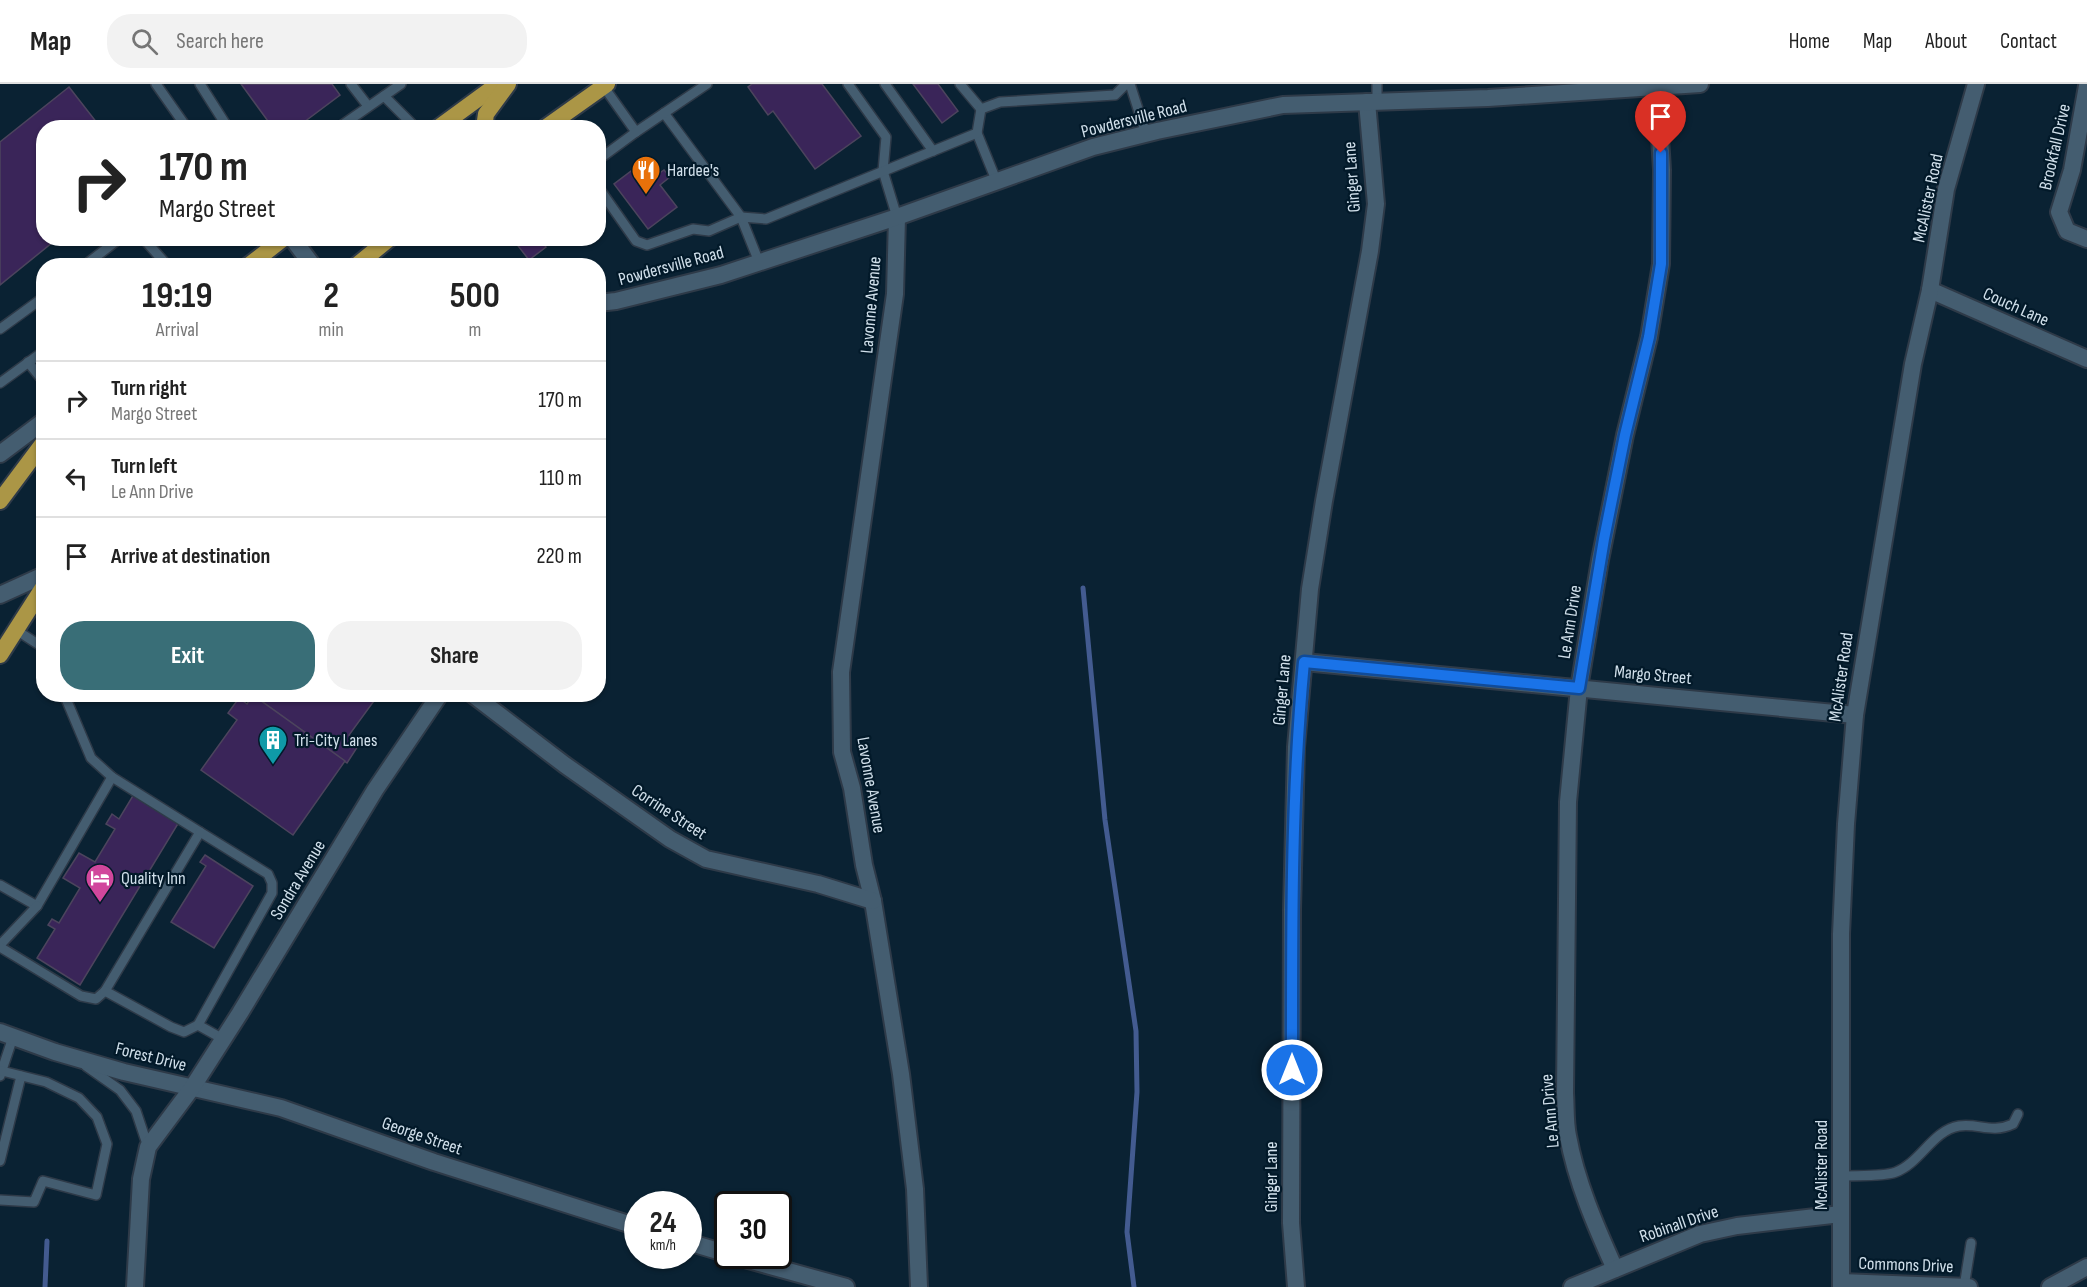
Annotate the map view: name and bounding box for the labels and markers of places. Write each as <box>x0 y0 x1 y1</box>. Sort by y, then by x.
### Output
pin <box>1635 91 1686 153</box>
restaurant icon: Hardee's <box>630 154 662 196</box>
place label: Hardee's <box>667 160 719 181</box>
building icon: Tri-City Lanes <box>257 724 289 766</box>
place label: Tri-City Lanes <box>294 730 378 751</box>
hotel icon: Quality Inn <box>84 862 116 904</box>
place label: Quality Inn <box>121 868 186 889</box>

